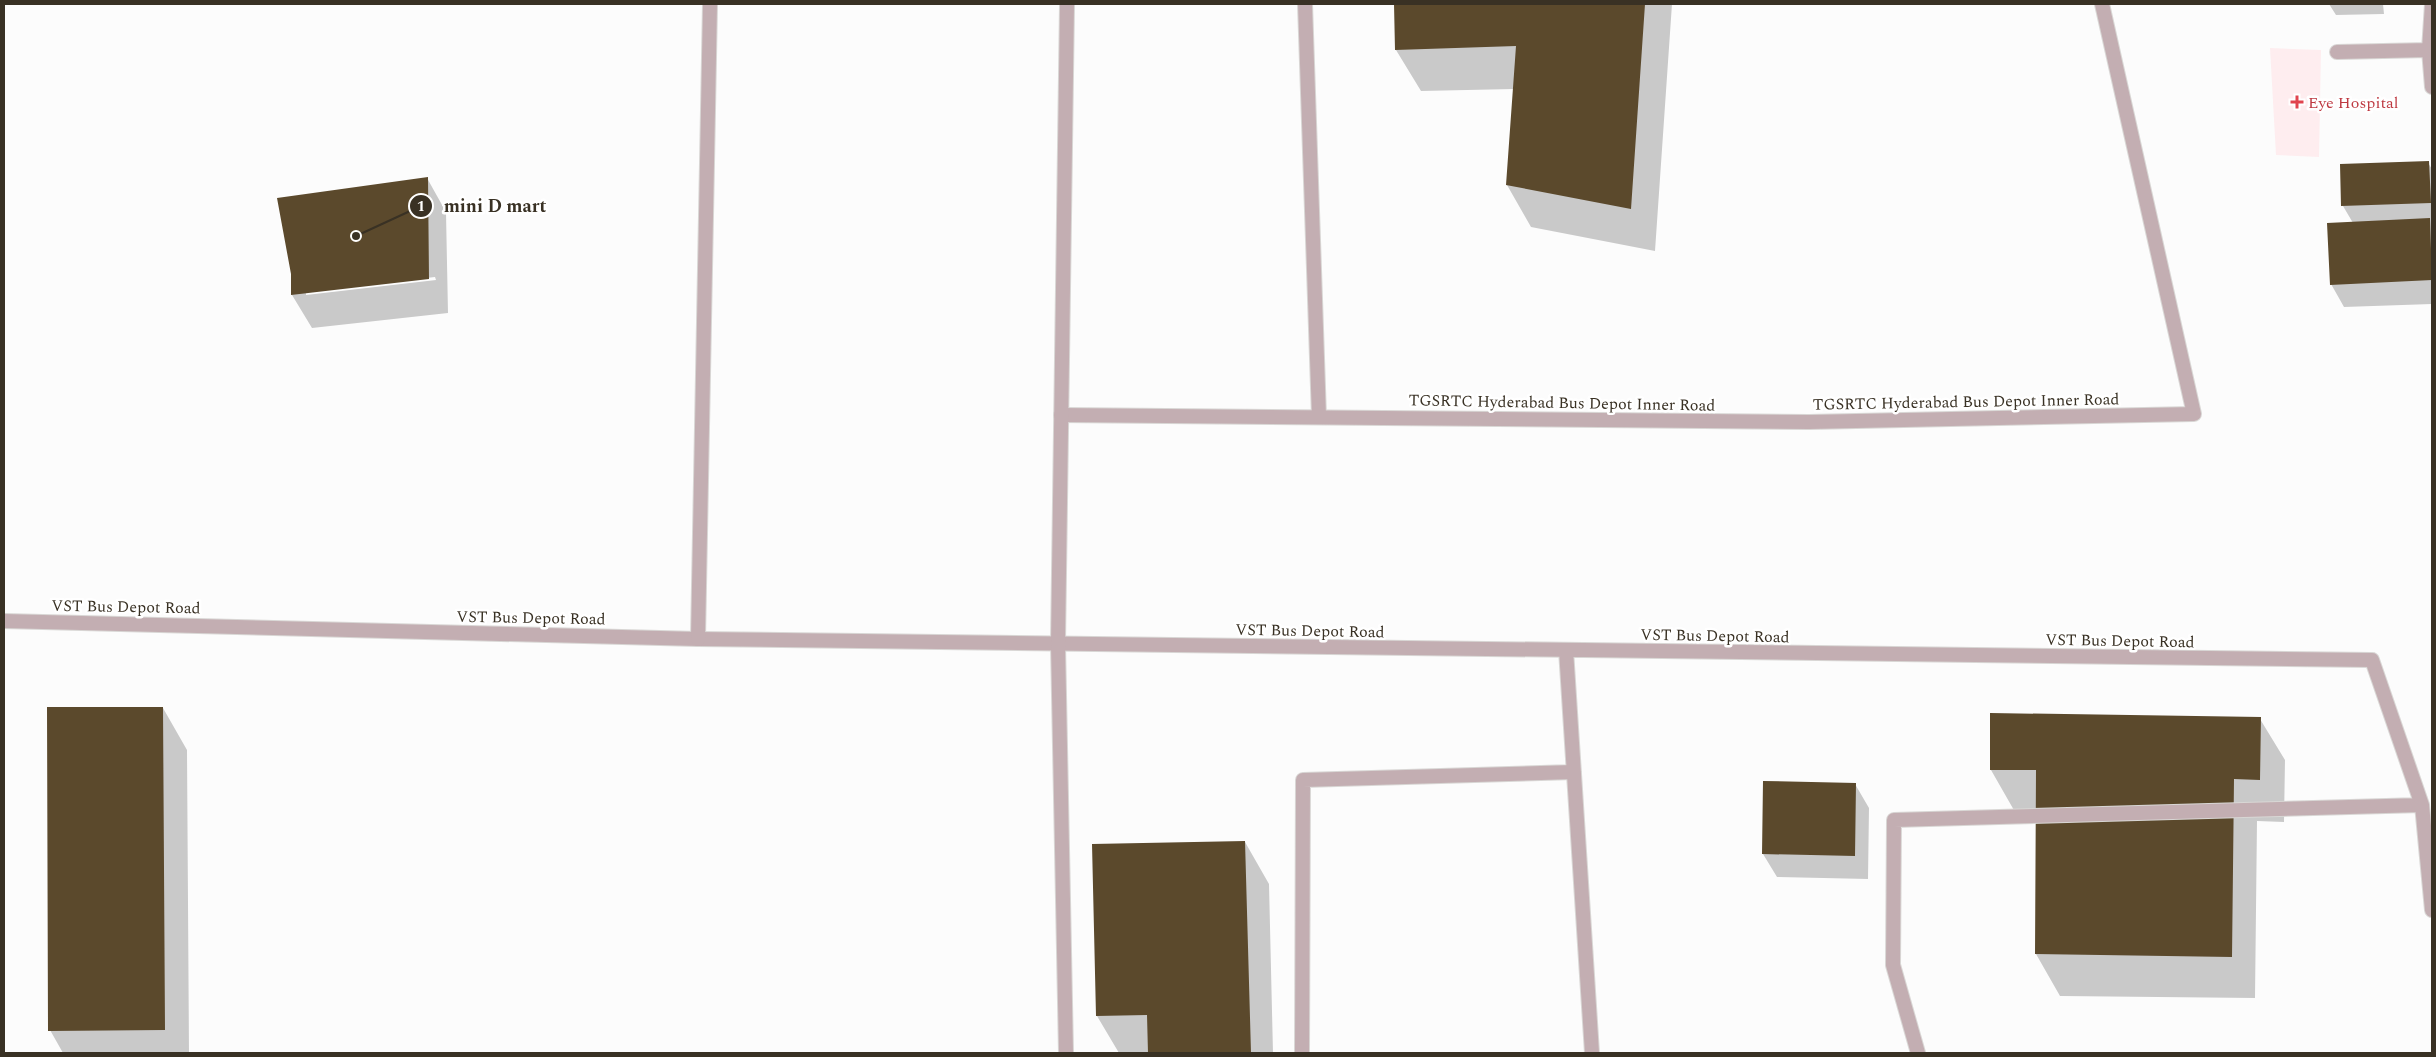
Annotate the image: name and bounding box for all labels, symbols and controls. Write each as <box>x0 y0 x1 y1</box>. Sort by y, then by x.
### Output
place label: Eye Hospital <box>2308 91 2399 115</box>
marker: Eye Hospital <box>2290 95 2304 109</box>
callout: mini D mart <box>409 190 557 223</box>
text: mini D mart <box>444 193 546 220</box>
text: 1 <box>417 195 425 218</box>
street label: TGSRTC Hyderabad Bus Depot Inner Road <box>1812 387 2120 417</box>
street label: TGSRTC Hyderabad Bus Depot Inner Road <box>1408 388 1716 418</box>
street label: VST Bus Depot Road <box>51 594 201 620</box>
street label: VST Bus Depot Road <box>456 605 606 631</box>
street label: VST Bus Depot Road <box>1235 618 1385 644</box>
street label: VST Bus Depot Road <box>1640 623 1790 649</box>
street label: VST Bus Depot Road <box>2045 628 2195 654</box>

